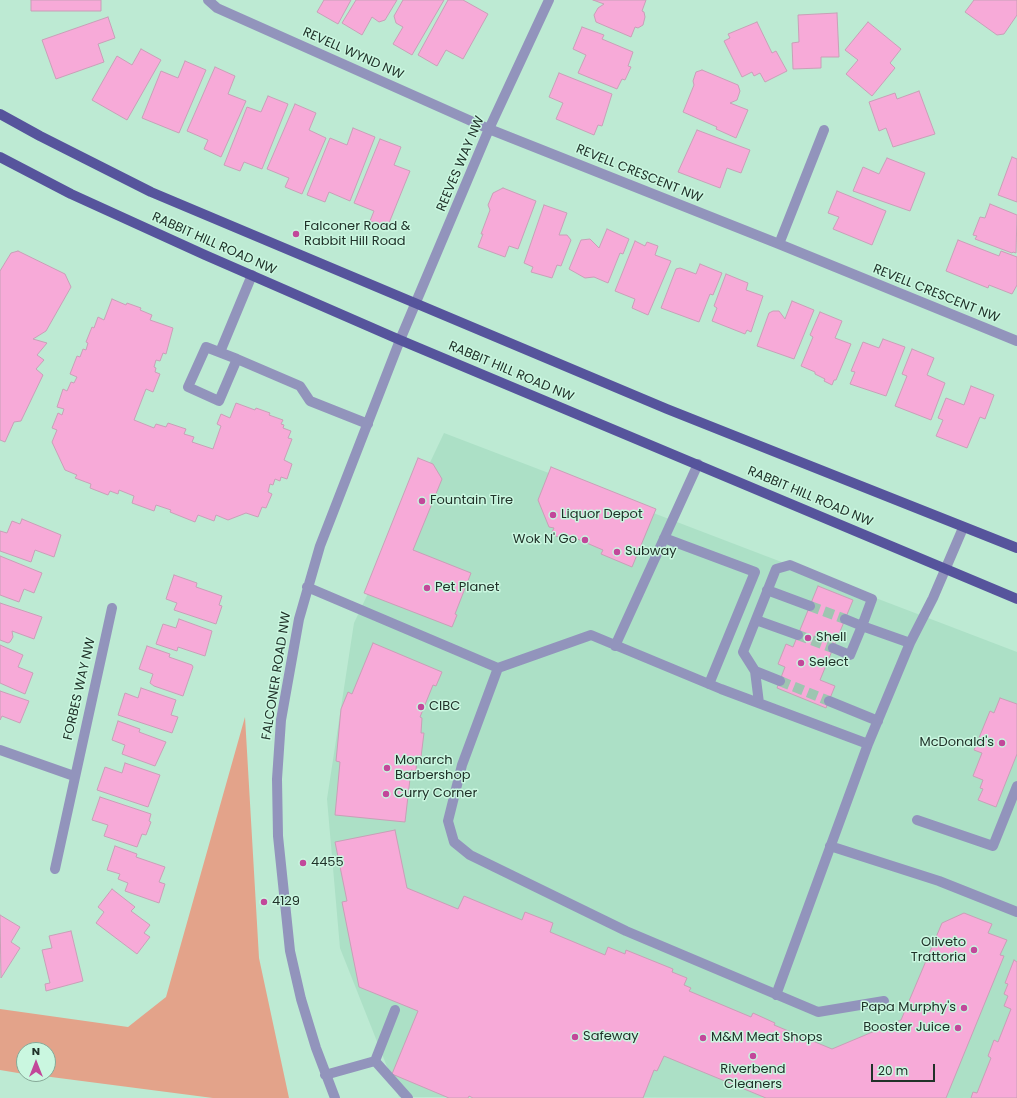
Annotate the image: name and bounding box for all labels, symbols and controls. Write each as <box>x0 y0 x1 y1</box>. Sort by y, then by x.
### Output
street label: REVELL WYND NW <box>300 25 406 83</box>
street label: REEVES WAY NW <box>434 114 488 214</box>
street label: REVELL CRESCENT NW <box>573 141 705 207</box>
street label: RABBIT HILL ROAD NW <box>149 210 279 278</box>
place label: Falconer Road & Rabbit Hill Road <box>304 219 410 250</box>
marker: Falconer Road & Rabbit Hill Road <box>291 229 301 239</box>
street label: REVELL CRESCENT NW <box>870 261 1002 327</box>
street label: RABBIT HILL ROAD NW <box>446 339 576 405</box>
street label: RABBIT HILL ROAD NW <box>745 464 875 530</box>
place label: Fountain Tire <box>430 493 513 509</box>
marker: Fountain Tire <box>417 496 427 506</box>
place label: Liquor Depot <box>561 507 643 523</box>
marker: Liquor Depot <box>548 510 558 520</box>
place label: Wok N' Go <box>513 532 577 548</box>
marker: Wok N' Go <box>580 535 590 545</box>
place label: Subway <box>625 544 677 560</box>
marker: Subway <box>612 547 622 557</box>
place label: Pet Planet <box>435 580 499 596</box>
marker: Pet Planet <box>422 583 432 593</box>
street label: FALCONER ROAD NW <box>259 611 295 741</box>
place label: Shell <box>816 630 846 646</box>
marker: Shell <box>803 633 813 643</box>
street label: FORBES WAY NW <box>61 636 99 742</box>
place label: Select <box>809 655 849 671</box>
marker: Select <box>796 658 806 668</box>
place label: CIBC <box>429 699 460 715</box>
marker: CIBC <box>416 702 426 712</box>
place label: McDonald's <box>919 735 994 751</box>
marker: McDonald's <box>997 738 1007 748</box>
place label: Monarch Barbershop <box>395 753 471 784</box>
marker: Monarch Barbershop <box>382 763 392 773</box>
place label: Curry Corner <box>394 786 477 802</box>
marker: Curry Corner <box>381 789 391 799</box>
place label: 4455 <box>311 855 344 871</box>
marker: 4455 <box>298 858 308 868</box>
place label: 4129 <box>272 894 300 910</box>
marker: 4129 <box>259 897 269 907</box>
place label: Oliveto Trattoria <box>911 935 966 966</box>
marker: Oliveto Trattoria <box>969 945 979 955</box>
place label: Papa Murphy's <box>861 1000 956 1016</box>
marker: Papa Murphy's <box>959 1003 969 1013</box>
place label: Booster Juice <box>863 1020 950 1036</box>
marker: Booster Juice <box>953 1023 963 1033</box>
place label: Safeway <box>583 1029 639 1045</box>
place label: M&M Meat Shops <box>711 1030 823 1046</box>
marker: Safeway <box>570 1032 580 1042</box>
marker: M&M Meat Shops <box>698 1033 708 1043</box>
north arrow <box>16 1042 56 1082</box>
text: N <box>32 1043 40 1059</box>
marker: Riverbend Cleaners <box>748 1051 758 1061</box>
scale bar <box>873 1056 937 1082</box>
place label: Riverbend Cleaners <box>720 1062 786 1093</box>
text: 20 m <box>878 1062 908 1079</box>

